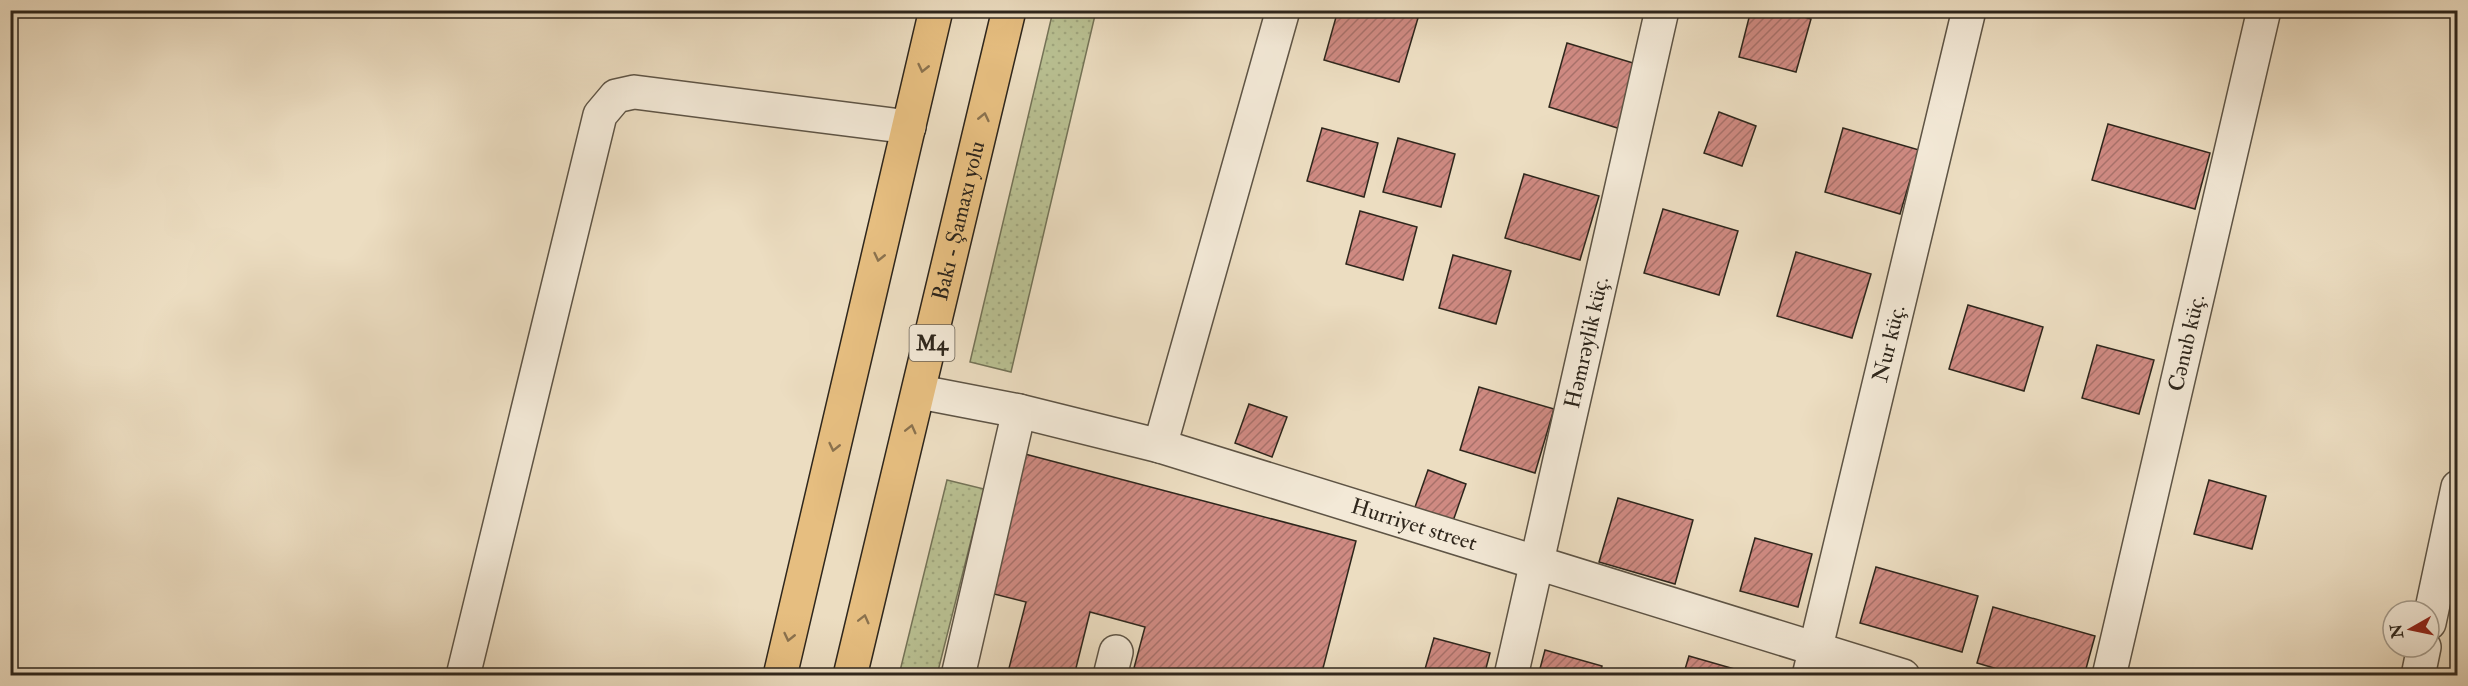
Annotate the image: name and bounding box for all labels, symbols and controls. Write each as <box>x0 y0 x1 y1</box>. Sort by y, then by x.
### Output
one-way arrow <box>917 62 930 72</box>
one-way arrow <box>977 112 990 122</box>
street label: Bakı - Şamaxı yolu <box>926 138 991 303</box>
one-way arrow <box>873 252 886 262</box>
street label: Həmrəylik küç. <box>1558 274 1615 411</box>
street label: Cənub küç. <box>2162 292 2211 394</box>
street label: Nur küç. <box>1866 302 1912 385</box>
road number: M4 <box>910 325 954 361</box>
one-way arrow <box>903 425 916 435</box>
one-way arrow <box>828 442 841 452</box>
street label: Hurriyet street <box>1348 492 1480 557</box>
north arrow <box>2381 599 2441 659</box>
one-way arrow <box>857 614 870 624</box>
text: N <box>2386 622 2408 641</box>
one-way arrow <box>784 632 797 642</box>

